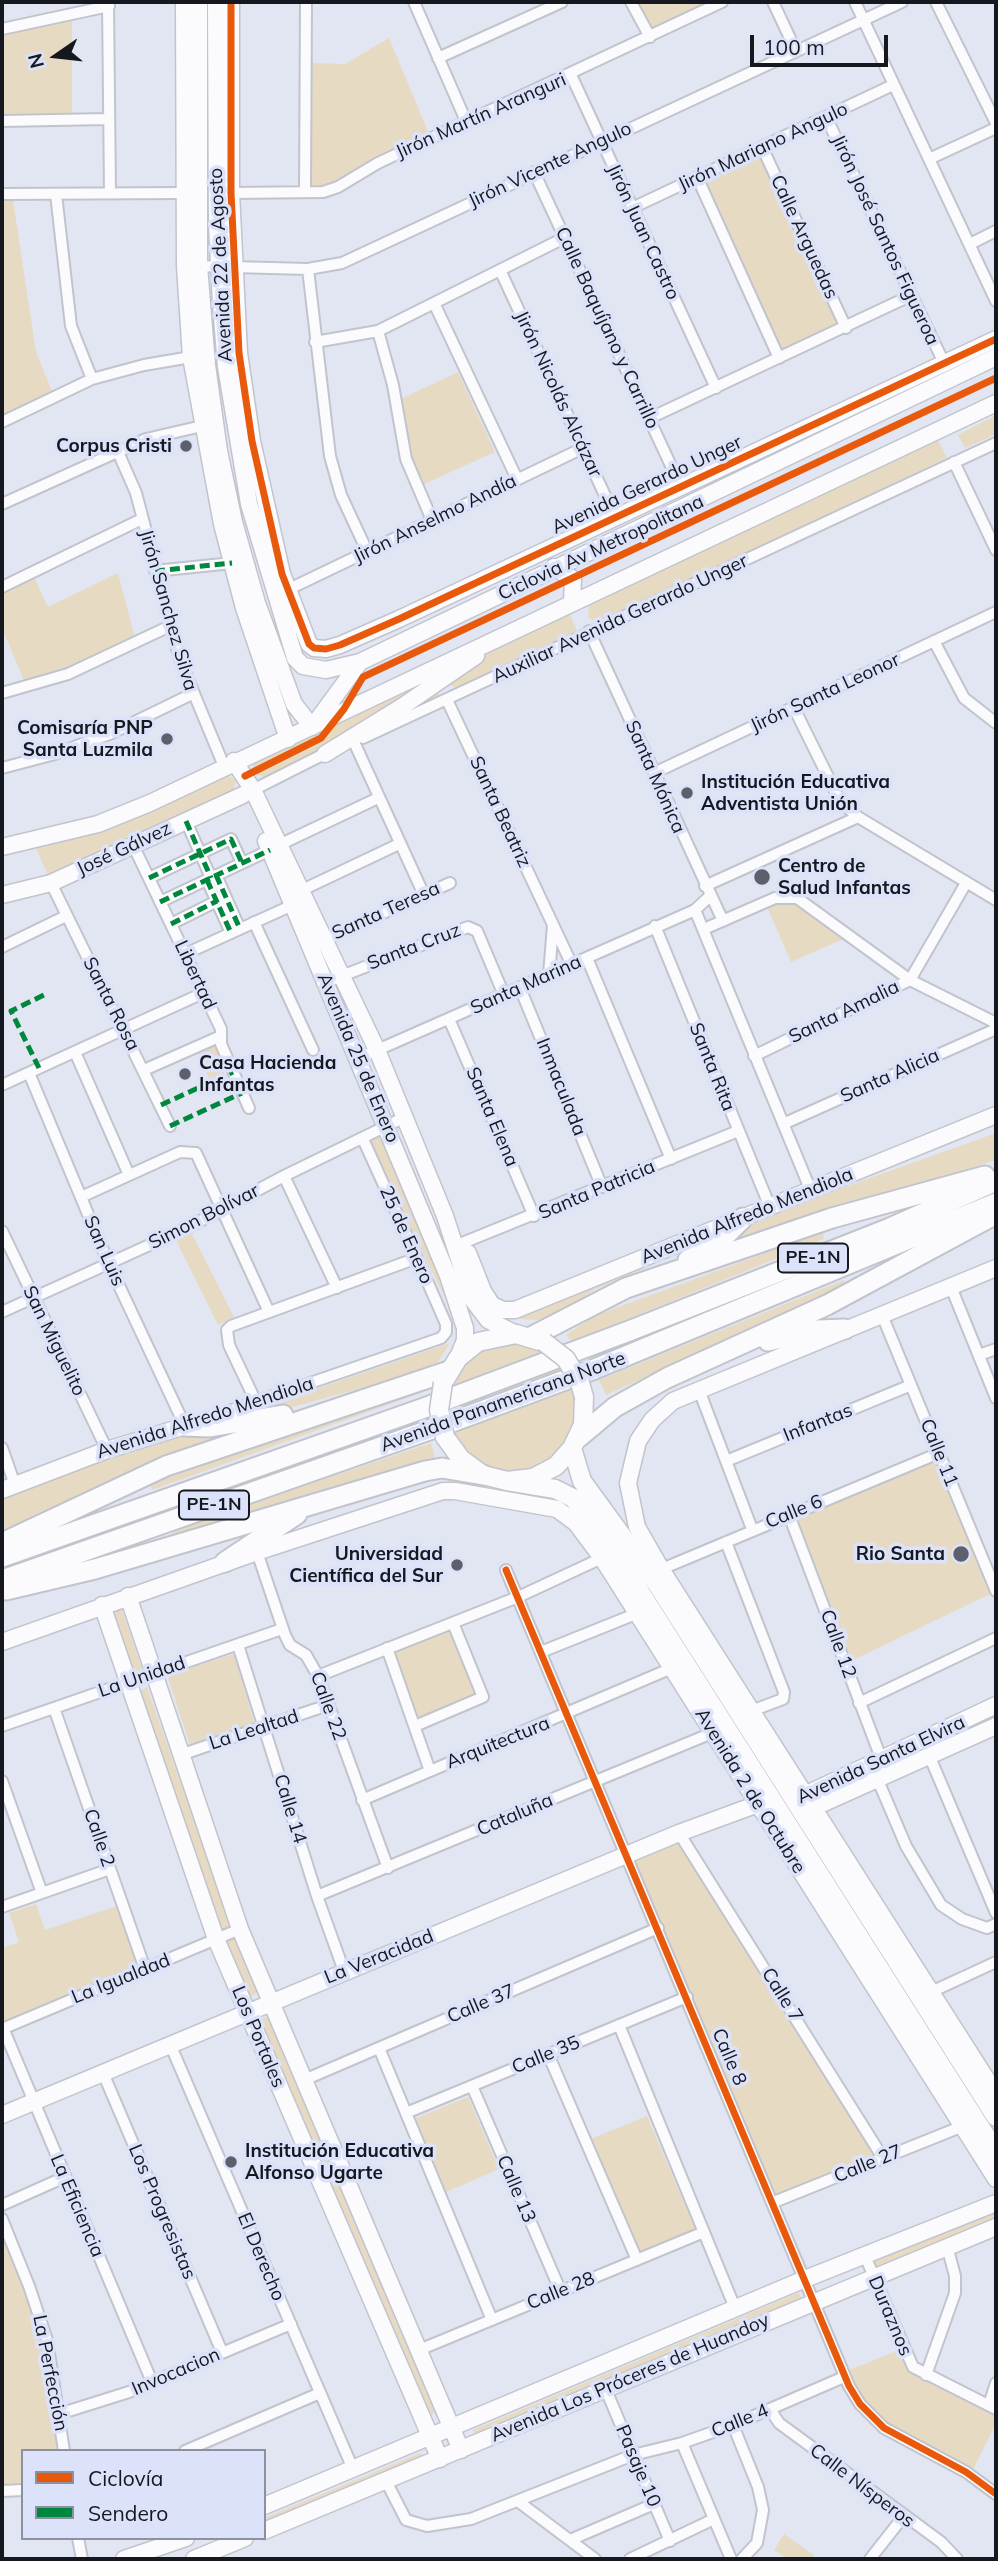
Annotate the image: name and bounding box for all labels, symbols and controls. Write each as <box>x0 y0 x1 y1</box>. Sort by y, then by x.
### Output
north arrow <box>21 21 91 91</box>
scale bar <box>753 21 891 65</box>
text: 100 m <box>763 34 825 60</box>
text: N <box>22 51 49 71</box>
street label: Jirón Martín Aranguri <box>392 68 570 164</box>
street label: Jirón Mariano Angulo <box>674 98 852 196</box>
street label: Jirón Vicente Angulo <box>465 117 635 213</box>
street label: Jirón José Santos Figueroa <box>826 131 944 349</box>
street label: Jirón Juan Castro <box>602 161 684 303</box>
street label: Avenida 22 de Agosto <box>205 167 237 363</box>
street label: Calle Arguedas <box>765 171 843 303</box>
street label: Calle Baquíjano y Carrillo <box>550 224 664 432</box>
street label: Jirón Nicolás Alcázar <box>509 307 607 481</box>
street label: Avenida Gerardo Unger <box>548 431 746 539</box>
place label: Corpus Cristi <box>56 435 172 457</box>
marker: Corpus Cristi <box>178 438 194 454</box>
street label: Jirón Anselmo Andía <box>350 470 520 568</box>
street label: Ciclovia Av Metropolitana <box>494 490 708 606</box>
street label: Jirón Sanchez Silva <box>134 527 202 693</box>
street label: Auxiliar Avenida Gerardo Unger <box>489 550 751 688</box>
street label: Jirón Santa Leonor <box>747 648 903 738</box>
place label: Comisaría PNP Santa Luzmila <box>17 717 153 761</box>
street label: Santa Mónica <box>620 717 690 837</box>
marker: Comisaría PNP Santa Luzmila <box>159 731 175 747</box>
street label: Santa Beatriz <box>464 753 536 871</box>
place label: Institución Educativa Adventista Unión <box>701 771 890 815</box>
marker: Institución Educativa Adventista Unión <box>679 785 695 801</box>
street label: José Gálvez <box>73 817 175 881</box>
place label: Centro de Salud Infantas <box>778 855 911 899</box>
marker: Centro de Salud Infantas <box>752 867 772 887</box>
street label: Santa Teresa <box>329 877 443 945</box>
street label: Santa Cruz <box>364 919 464 975</box>
street label: Libertad <box>169 937 221 1013</box>
street label: Santa Marina <box>467 950 585 1020</box>
street label: Santa Rosa <box>78 953 144 1055</box>
street label: Avenida 25 de Enero <box>312 970 404 1146</box>
street label: Santa Amalia <box>785 975 903 1049</box>
street label: Santa Rita <box>684 1020 740 1114</box>
street label: Inmaculada <box>531 1035 591 1139</box>
street label: Santa Alicia <box>837 1044 943 1108</box>
place label: Casa Hacienda Infantas <box>199 1052 336 1096</box>
street label: Santa Elena <box>461 1064 523 1170</box>
marker: Casa Hacienda Infantas <box>177 1066 193 1082</box>
street label: Santa Patricia <box>535 1155 659 1225</box>
street label: Avenida Alfredo Mendiola <box>638 1163 856 1269</box>
street label: Simon Bolívar <box>145 1179 263 1255</box>
street label: 25 de Enero <box>374 1183 438 1287</box>
street label: San Luis <box>78 1212 130 1290</box>
road number: PE-1N <box>778 1244 848 1273</box>
street label: San Miguelito <box>18 1282 90 1400</box>
street label: Avenida Panamericana Norte <box>377 1347 629 1457</box>
street label: Avenida Alfredo Mendiola <box>94 1372 316 1464</box>
street label: Infantas <box>780 1399 856 1447</box>
street label: Calle 11 <box>915 1416 963 1490</box>
road number: PE-1N <box>179 1490 249 1520</box>
street label: Calle 6 <box>762 1490 826 1534</box>
place label: Universidad Científica del Sur <box>289 1543 443 1587</box>
place label: Rio Santa <box>856 1543 945 1565</box>
marker: Rio Santa <box>951 1544 971 1564</box>
marker: Universidad Científica del Sur <box>449 1557 465 1573</box>
street label: Calle 12 <box>815 1607 861 1681</box>
street label: La Unidad <box>96 1651 188 1703</box>
street label: Calle 22 <box>305 1669 351 1743</box>
street label: Avenida 2 de Octubre <box>690 1704 810 1878</box>
street label: La Lealtad <box>206 1705 302 1755</box>
street label: Avenida Santa Elvira <box>793 1711 969 1809</box>
street label: Arquitectura <box>443 1712 553 1774</box>
street label: Calle 14 <box>269 1772 311 1846</box>
street label: Cataluña <box>474 1789 556 1841</box>
street label: Calle 2 <box>78 1806 120 1870</box>
street label: La Veracidad <box>321 1925 437 1989</box>
street label: La Igualdad <box>68 1949 174 2009</box>
street label: Calle 7 <box>756 1964 808 2026</box>
street label: Calle 37 <box>444 1980 518 2028</box>
street label: Los Portales <box>226 1983 290 2091</box>
street label: Calle 8 <box>707 2025 751 2089</box>
street label: Calle 35 <box>509 2031 583 2079</box>
place label: Institución Educativa Alfonso Ugarte <box>245 2140 434 2184</box>
street label: Calle 27 <box>831 2140 905 2188</box>
street label: Los Progresistas <box>123 2141 201 2283</box>
street label: La Eficiencia <box>45 2151 109 2261</box>
street label: Calle 13 <box>492 2152 540 2226</box>
marker: Institución Educativa Alfonso Ugarte <box>223 2154 239 2170</box>
street label: El Derecho <box>232 2209 290 2305</box>
street label: Calle 28 <box>524 2267 598 2315</box>
street label: Duraznos <box>863 2273 917 2359</box>
street label: Avenida Los Próceres de Huandoy <box>487 2309 773 2447</box>
street label: La Perfección <box>28 2313 72 2433</box>
street label: Invocacion <box>129 2343 223 2401</box>
street label: Calle 4 <box>708 2399 772 2443</box>
street label: Pasaje 10 <box>611 2422 665 2510</box>
street label: Calle Nísperos <box>805 2439 919 2533</box>
legend <box>21 2449 266 2540</box>
text: Ciclovía <box>88 2465 163 2491</box>
text: Sendero <box>88 2500 168 2526</box>

